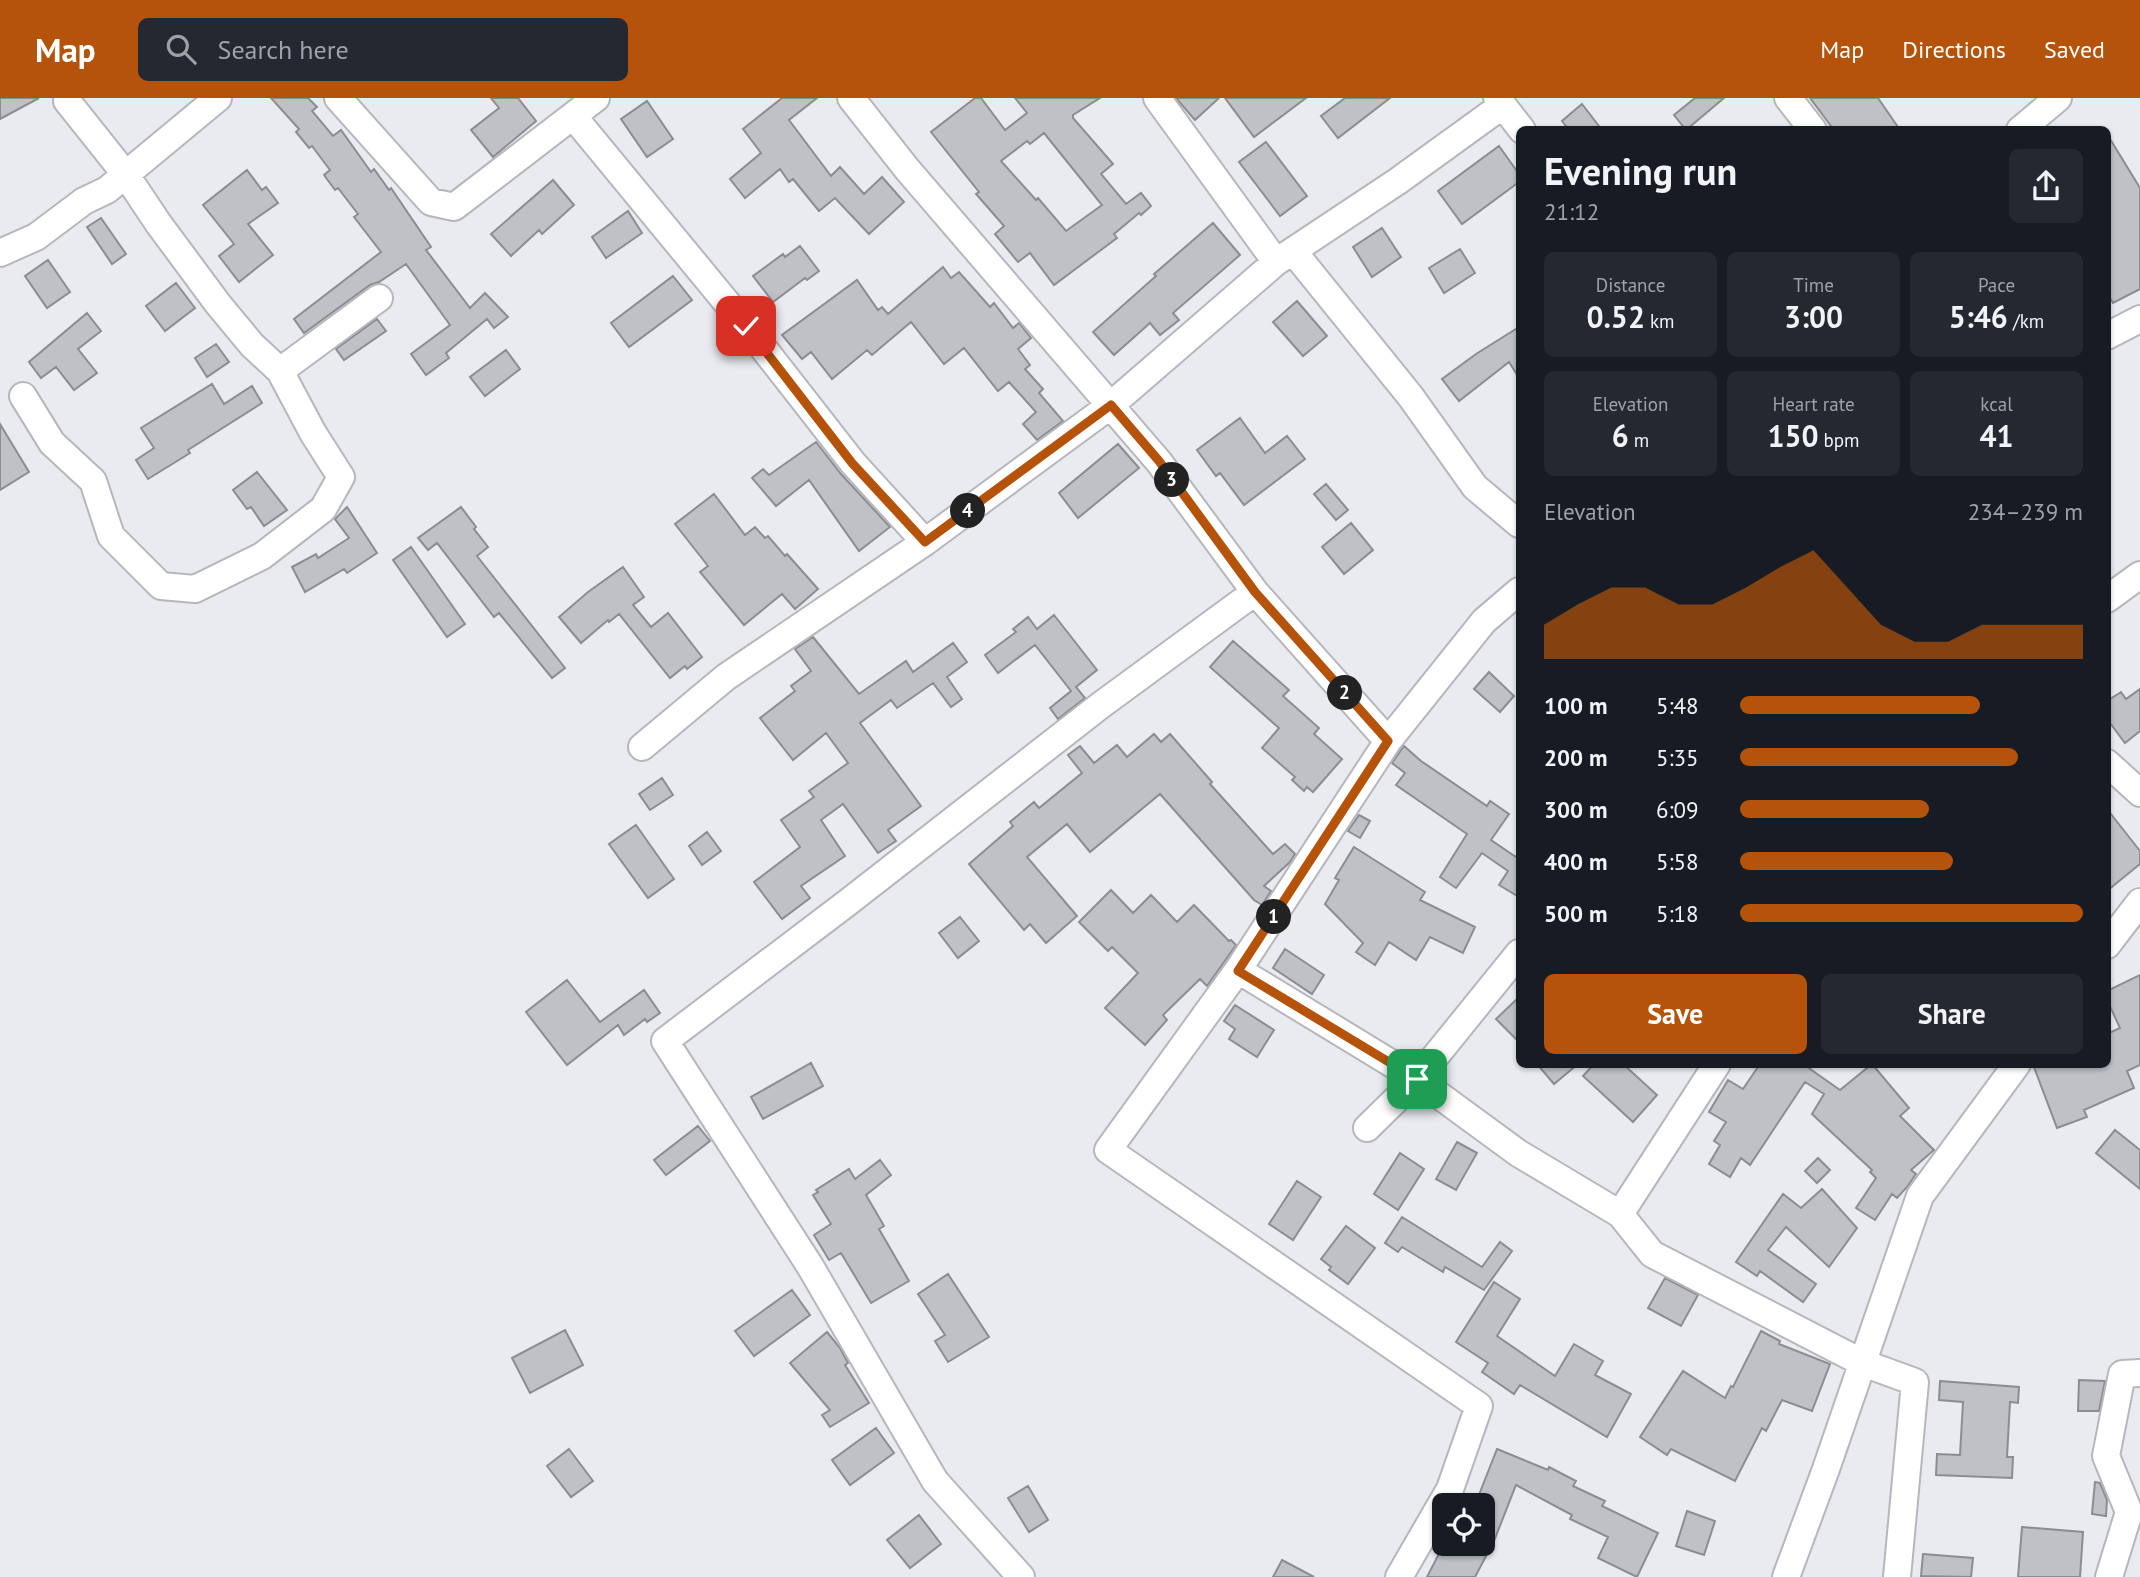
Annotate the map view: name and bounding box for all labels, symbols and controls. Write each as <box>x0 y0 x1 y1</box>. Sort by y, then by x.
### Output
search box <box>138 18 628 81</box>
text: Map <box>35 28 96 71</box>
icon: search <box>162 30 200 68</box>
text: Search here <box>218 33 349 66</box>
text: Map <box>1820 34 1864 65</box>
text: Directions <box>1902 34 2006 65</box>
text: Saved <box>2044 34 2105 65</box>
text: Evening run <box>1544 146 1737 195</box>
button: share <box>2009 149 2083 223</box>
text: 21:12 <box>1544 197 1599 226</box>
text: Distance <box>1596 273 1665 297</box>
text: Time <box>1793 273 1834 297</box>
text: Pace <box>1978 273 2015 297</box>
pin <box>716 296 776 356</box>
text: 0.52 <box>1586 297 1645 336</box>
text: 3:00 <box>1784 297 1843 336</box>
text: 5:46 <box>1949 297 2008 336</box>
icon: check <box>727 307 765 345</box>
text: km <box>1645 309 1675 333</box>
text: /km <box>2008 309 2044 333</box>
text: Elevation <box>1593 392 1668 416</box>
text: Heart rate <box>1772 392 1855 416</box>
text: kcal <box>1980 392 2013 416</box>
text: 6 <box>1612 416 1629 455</box>
text: 150 <box>1767 416 1818 455</box>
text: 41 <box>1979 416 2014 455</box>
text: m <box>1629 428 1649 452</box>
text: bpm <box>1818 428 1860 452</box>
pin: 3 <box>1154 462 1190 498</box>
text: 3 <box>1166 467 1177 491</box>
pin: 4 <box>950 494 986 528</box>
text: Elevation <box>1544 497 1636 526</box>
text: 234–239 m <box>1968 497 2083 526</box>
text: 4 <box>962 498 973 522</box>
pin: 2 <box>1328 676 1362 710</box>
text: 2 <box>1339 680 1350 704</box>
text: 100 m <box>1544 691 1607 720</box>
text: 5:48 <box>1656 691 1699 720</box>
text: 200 m <box>1544 743 1607 772</box>
text: 5:35 <box>1656 743 1699 772</box>
text: 300 m <box>1544 795 1607 824</box>
text: 6:09 <box>1656 795 1699 824</box>
text: 400 m <box>1544 847 1607 876</box>
text: 5:58 <box>1656 847 1699 876</box>
text: 500 m <box>1544 899 1607 928</box>
text: 5:18 <box>1656 899 1699 928</box>
pin: 1 <box>1256 900 1292 934</box>
text: 1 <box>1268 904 1279 928</box>
button: Save <box>1544 974 1807 1054</box>
button: Share <box>1821 974 2083 1054</box>
pin <box>1387 1049 1447 1109</box>
icon: arrive <box>1398 1060 1436 1098</box>
map controls <box>1432 1493 1495 1556</box>
button: locate <box>1432 1493 1495 1556</box>

